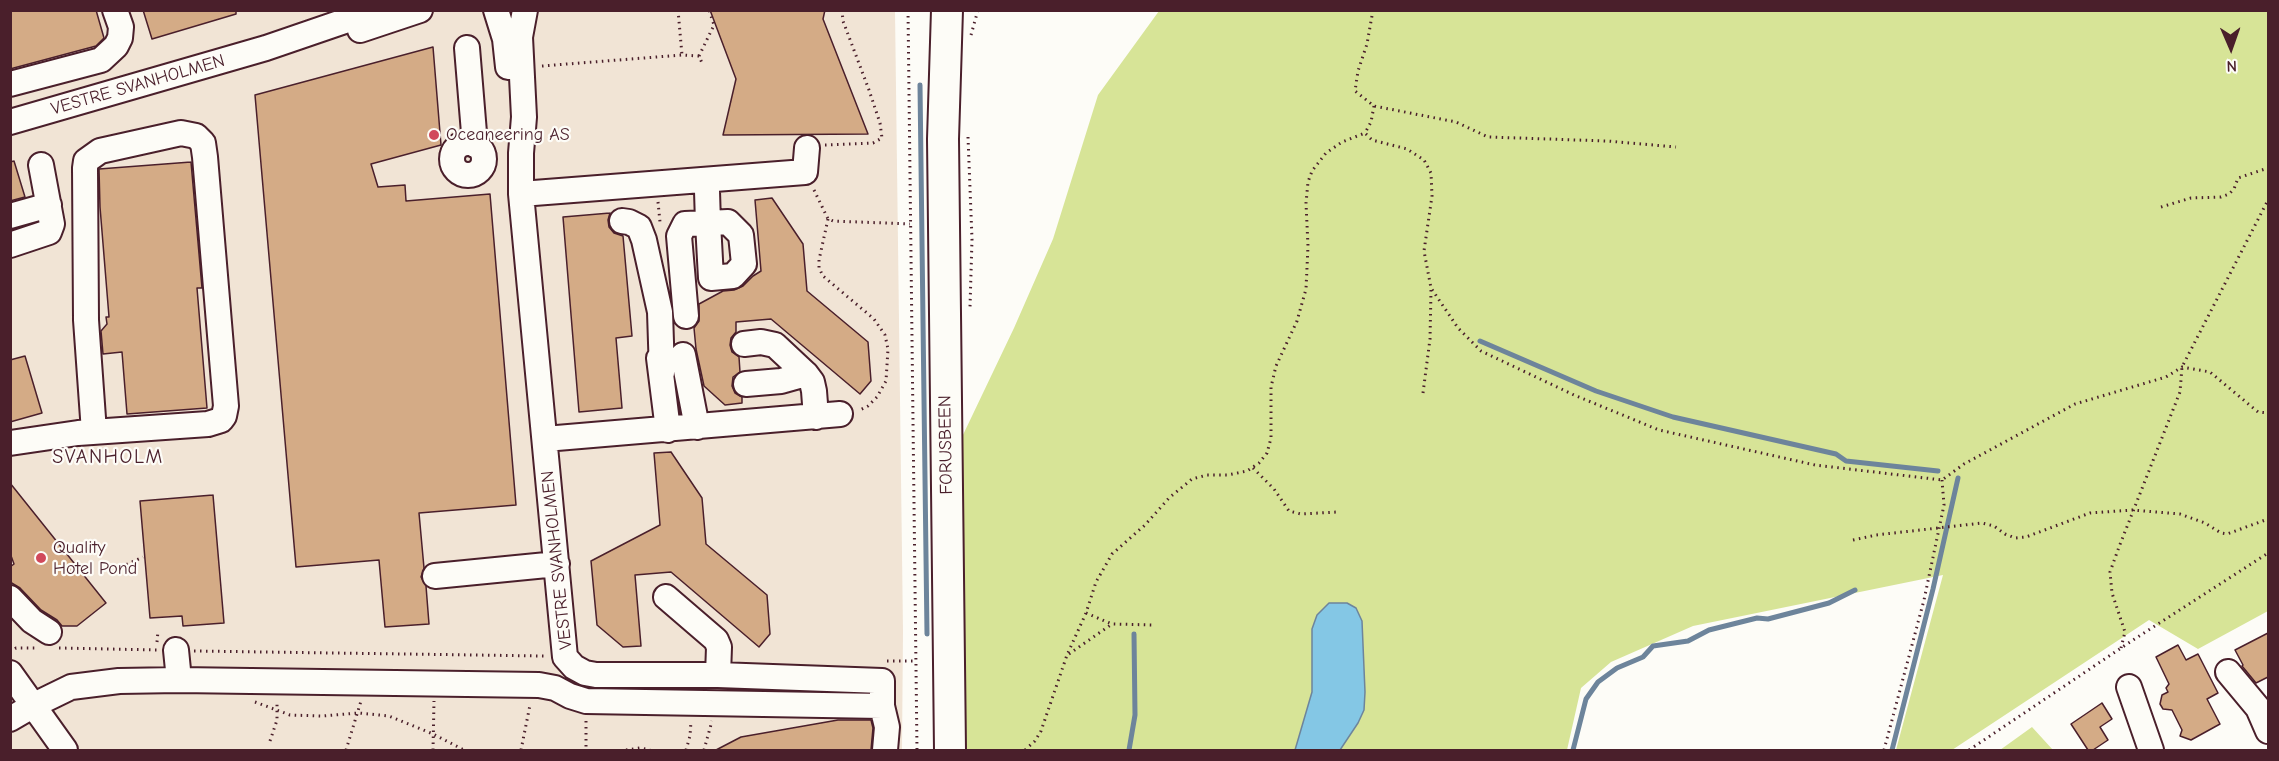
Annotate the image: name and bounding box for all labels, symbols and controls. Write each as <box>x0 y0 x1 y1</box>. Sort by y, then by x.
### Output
north arrow <box>2201 18 2261 78</box>
street label: VESTRE SVANHOLMEN <box>49 50 227 120</box>
text: N <box>2226 57 2237 75</box>
place label: Oceaneering AS <box>446 124 570 146</box>
marker: Oceaneering AS <box>427 128 441 142</box>
street label: FORUSBEEN <box>934 395 958 495</box>
district label: SVANHOLM <box>52 445 164 469</box>
street label: VESTRE SVANHOLMEN <box>537 470 577 650</box>
place label: Quality Hotel Pond <box>53 537 137 580</box>
marker: Quality Hotel Pond <box>34 551 48 565</box>

